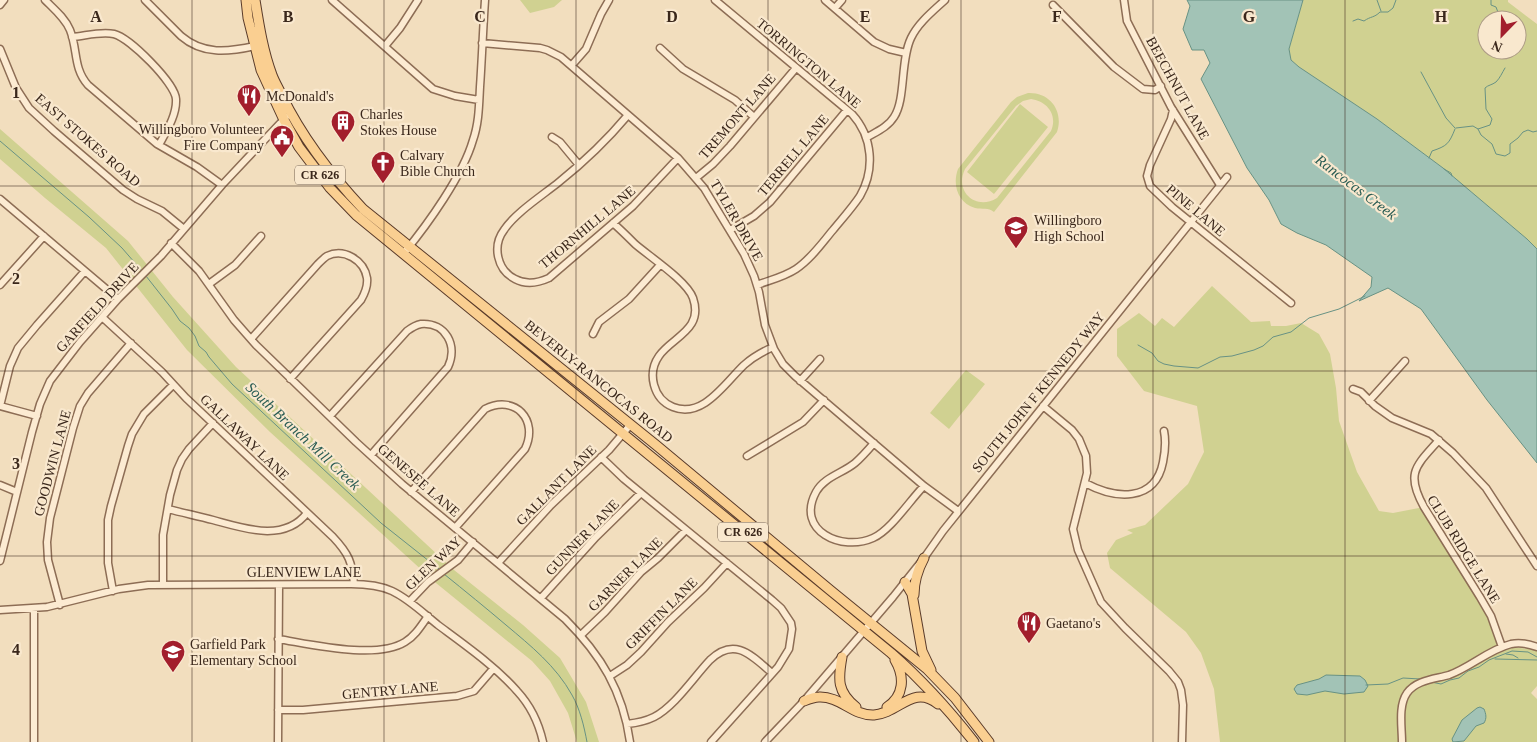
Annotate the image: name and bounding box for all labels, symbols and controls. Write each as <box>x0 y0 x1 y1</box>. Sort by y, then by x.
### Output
text: A <box>90 8 102 25</box>
text: B <box>283 8 294 25</box>
text: C <box>474 8 486 25</box>
text: D <box>666 8 678 25</box>
text: F <box>1052 8 1062 25</box>
text: G <box>1243 8 1256 25</box>
text: H <box>1435 8 1448 25</box>
north arrow <box>1477 10 1527 60</box>
street label: TORRINGTON LANE <box>753 14 865 112</box>
street label: BEECHNUT LANE <box>1143 34 1212 142</box>
text: N <box>1490 38 1505 55</box>
street label: TREMONT LANE <box>696 71 779 162</box>
restaurant icon: McDonald's <box>236 83 262 117</box>
text: 1 <box>12 84 20 101</box>
place label: McDonald's <box>266 89 334 104</box>
street label: EAST STOKES ROAD <box>32 91 143 190</box>
place label: Charles Stokes House <box>360 107 437 138</box>
building icon: Charles Stokes House <box>330 109 356 143</box>
street label: TERRELL LANE <box>755 112 832 199</box>
place label: Willingboro Volunteer Fire Company <box>139 122 264 153</box>
public building icon: Willingboro Volunteer Fire Company <box>269 124 295 158</box>
place label: Calvary Bible Church <box>400 148 475 179</box>
church icon: Calvary Bible Church <box>370 150 396 184</box>
water label: Rancocas Creek <box>1312 151 1400 223</box>
road number: CR 626 <box>295 166 345 184</box>
street label: TYLER DRIVE <box>707 177 766 264</box>
street label: PINE LANE <box>1163 182 1228 239</box>
street label: THORNHILL LANE <box>536 183 638 272</box>
place label: Willingboro High School <box>1034 213 1105 244</box>
school or university icon: Willingboro High School <box>1003 215 1029 249</box>
street label: GARFIELD DRIVE <box>53 259 142 355</box>
text: 2 <box>12 270 20 287</box>
street label: SOUTH JOHN F KENNEDY WAY <box>969 309 1108 475</box>
street label: BEVERLY-RANCOCAS ROAD <box>522 317 676 446</box>
water label: South Branch Mill Creek <box>243 379 363 493</box>
street label: GALLAWAY LANE <box>197 391 292 483</box>
street label: GOODWIN LANE <box>31 408 74 518</box>
street label: GENESEE LANE <box>375 441 462 520</box>
street label: GALLANT LANE <box>513 442 599 528</box>
text: 3 <box>12 455 20 472</box>
street label: CLUB RIDGE LANE <box>1424 493 1503 606</box>
street label: GUNNER LANE <box>543 496 622 578</box>
road number: CR 626 <box>718 522 768 542</box>
street label: GLEN WAY <box>402 534 464 593</box>
street label: GARNER LANE <box>585 534 665 614</box>
street label: GLENVIEW LANE <box>247 565 361 580</box>
street label: GRIFFIN LANE <box>622 574 700 652</box>
restaurant icon: Gaetano's <box>1016 610 1042 644</box>
place label: Gaetano's <box>1046 616 1101 631</box>
place label: Garfield Park Elementary School <box>190 637 297 668</box>
school or university icon: Garfield Park Elementary School <box>160 639 186 673</box>
text: 4 <box>12 641 20 658</box>
street label: GENTRY LANE <box>341 679 439 702</box>

